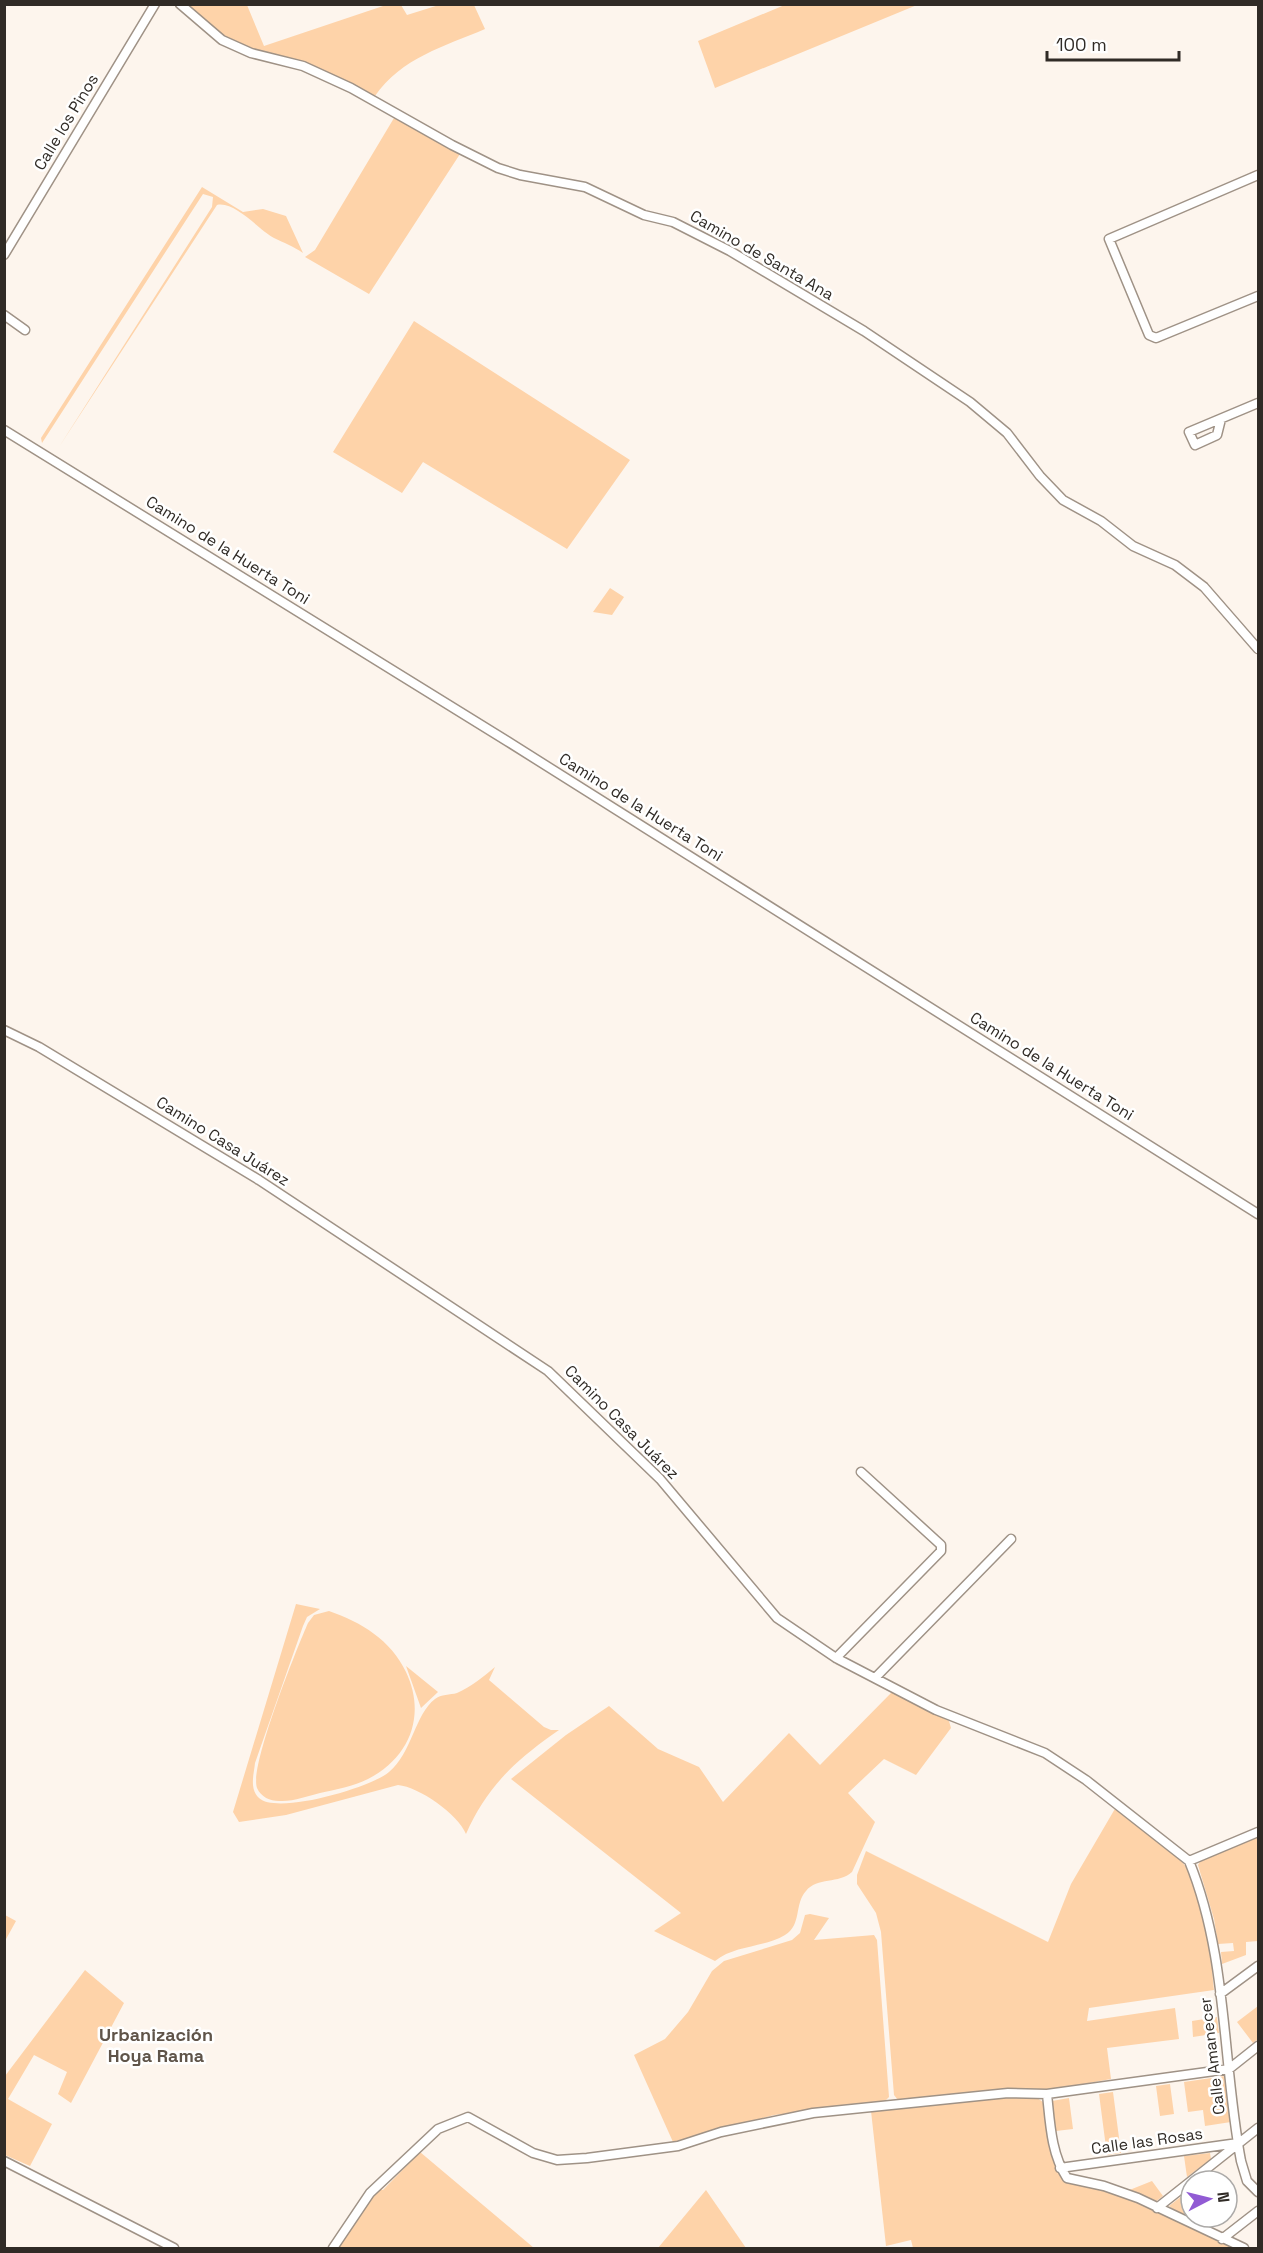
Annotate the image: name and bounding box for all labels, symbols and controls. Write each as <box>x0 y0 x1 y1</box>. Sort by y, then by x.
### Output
scale bar <box>1047 24 1179 62</box>
text: 100 m <box>1056 33 1107 56</box>
street label: Calle los Pinos <box>29 70 103 174</box>
street label: Camino de Santa Ana <box>686 205 838 305</box>
street label: Camino de la Huerta Toni <box>142 491 314 609</box>
street label: Camino de la Huerta Toni <box>555 748 727 866</box>
street label: Camino de la Huerta Toni <box>966 1007 1138 1125</box>
street label: Camino Casa Juárez <box>152 1091 294 1191</box>
street label: Camino Casa Juárez <box>560 1360 684 1484</box>
street label: Calle Amanecer <box>1194 1996 1230 2116</box>
district label: Urbanización Hoya Rama <box>99 2023 213 2067</box>
street label: Calle las Rosas <box>1090 2123 1204 2159</box>
north arrow <box>1179 2169 1239 2229</box>
text: N <box>1212 2191 1234 2204</box>

